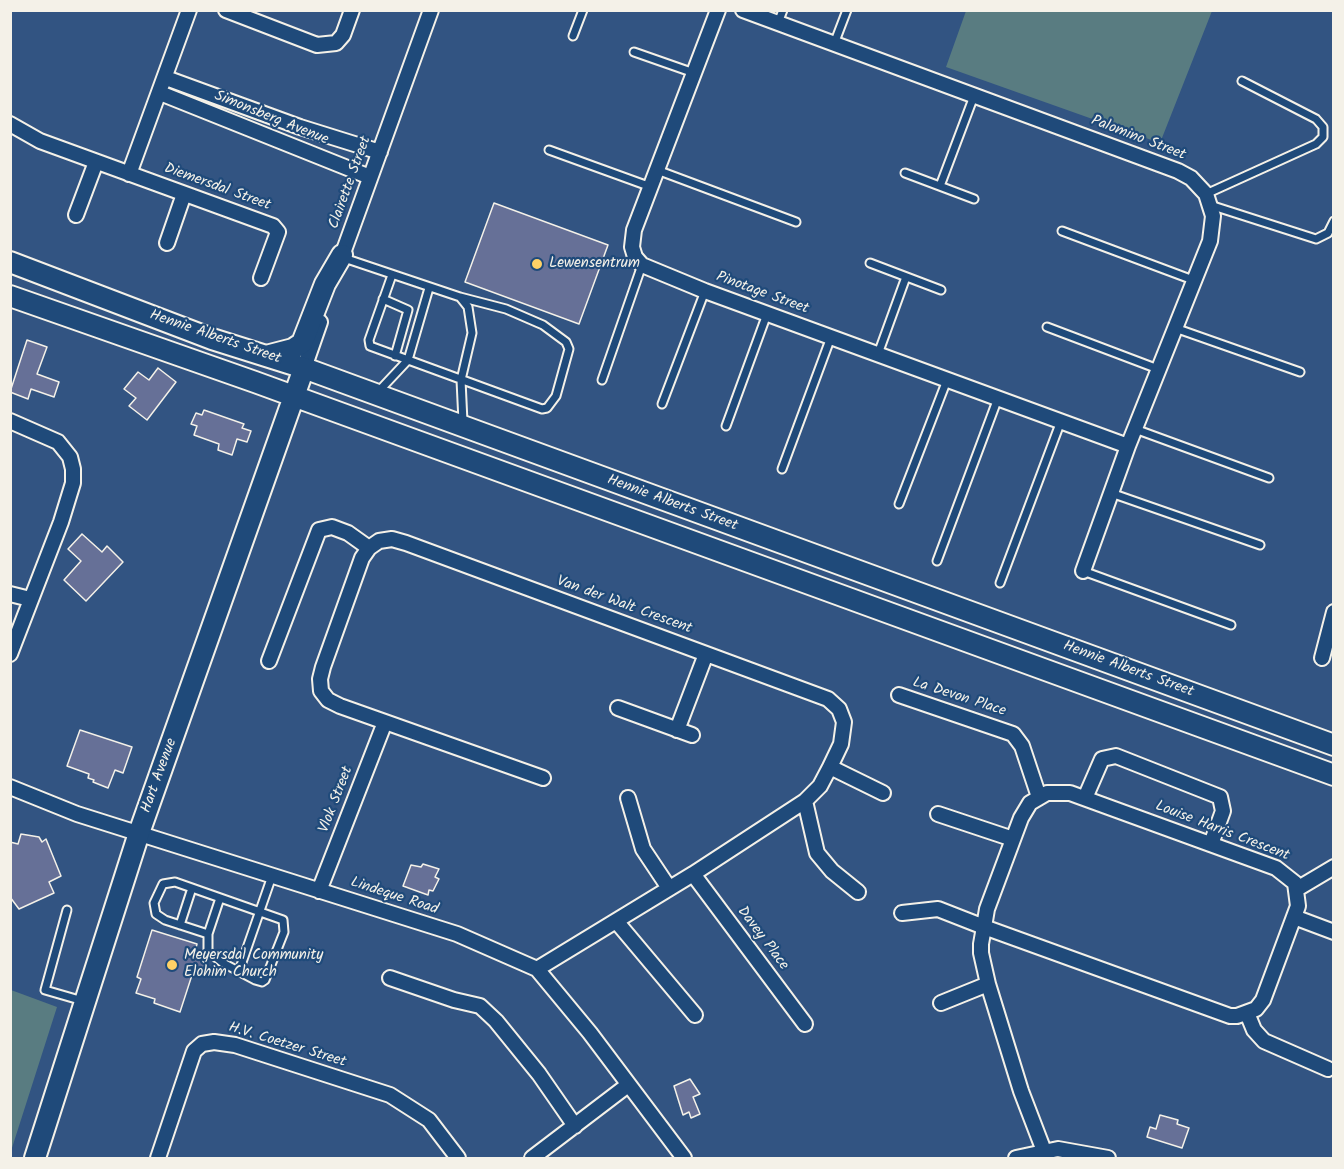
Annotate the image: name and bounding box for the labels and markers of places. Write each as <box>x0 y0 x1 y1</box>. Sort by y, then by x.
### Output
place label: Lewensentrum <box>549 255 640 273</box>
marker: Lewensentrum <box>530 257 544 271</box>
place label: Meyersdal Community Elohim Church <box>184 947 323 982</box>
marker: Meyersdal Community Elohim Church <box>165 958 179 972</box>

